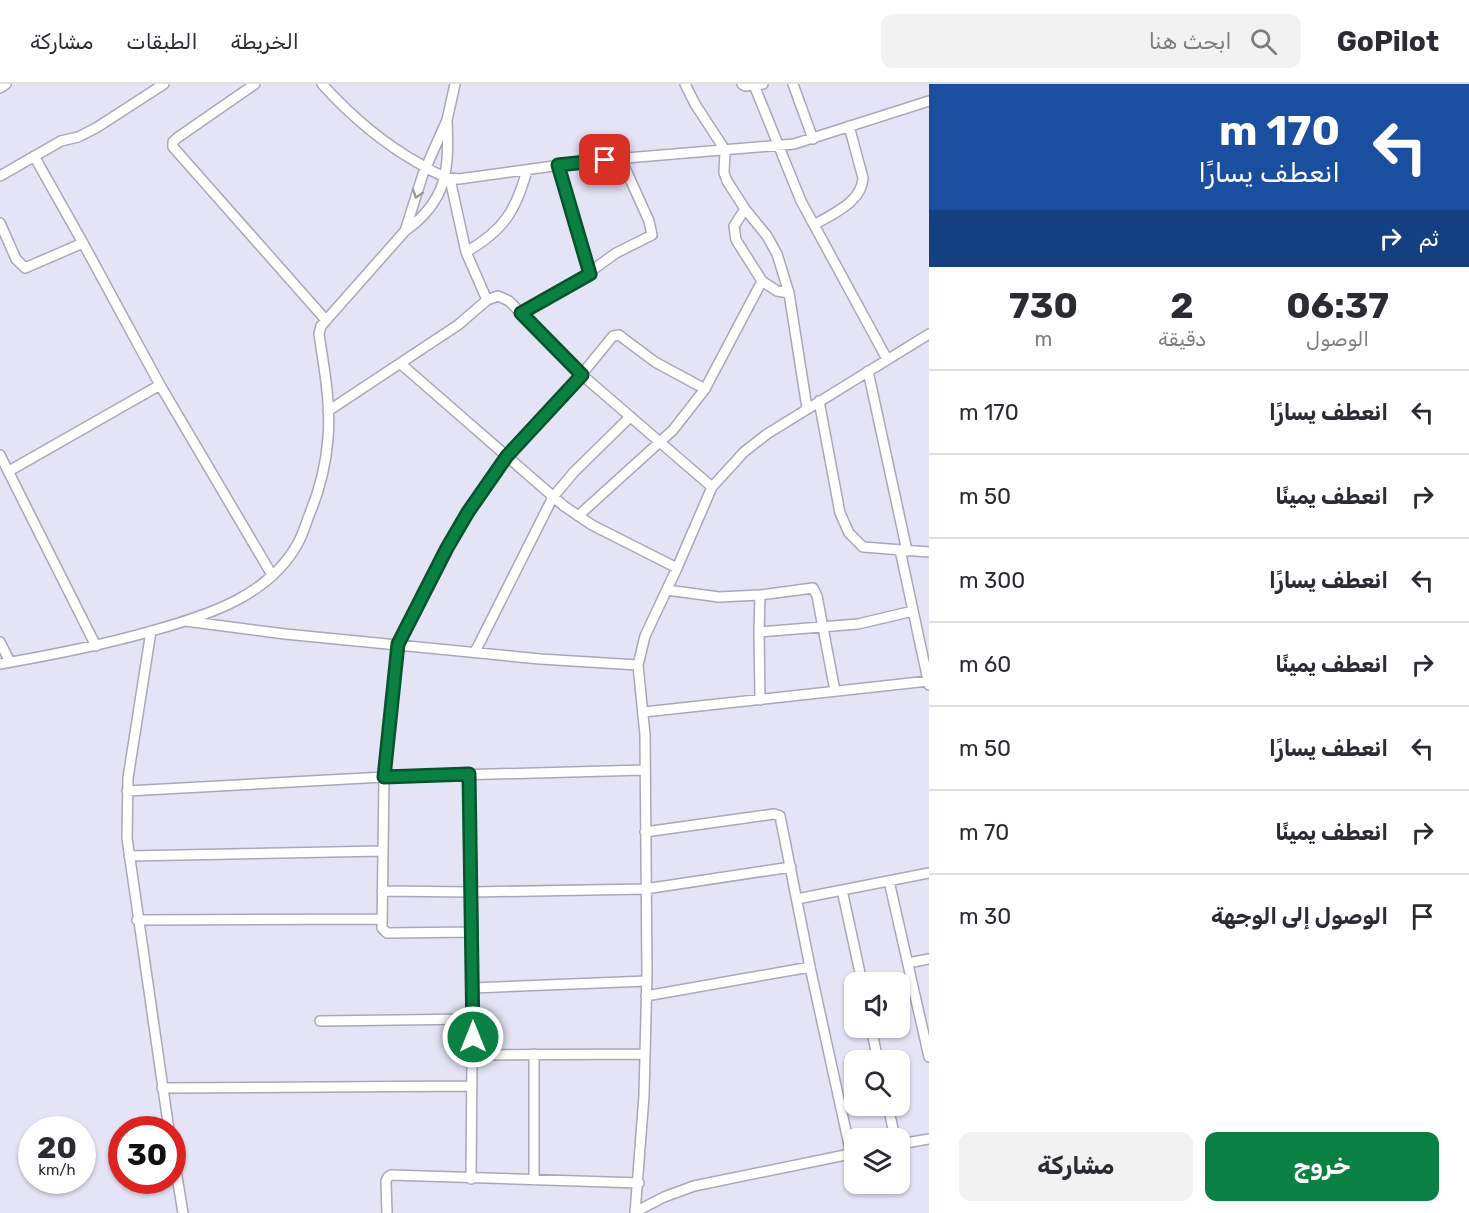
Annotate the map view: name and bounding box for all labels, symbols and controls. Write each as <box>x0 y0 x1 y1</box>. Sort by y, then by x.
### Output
search box <box>881 14 1301 68</box>
icon: search <box>1247 25 1280 58</box>
text: GoPilot <box>1337 25 1439 58</box>
text: ابحث هنا <box>1149 28 1232 55</box>
text: مشاركة <box>30 29 93 54</box>
text: الطبقات <box>126 29 198 54</box>
text: الخريطة <box>231 29 299 54</box>
text: 170 m <box>1219 106 1340 156</box>
icon: left <box>1361 108 1439 186</box>
pin <box>579 134 630 185</box>
icon: arrive <box>588 143 621 176</box>
text: انعطف يسارًا <box>1198 157 1340 189</box>
one-way arrow <box>412 188 424 199</box>
icon: right <box>1374 222 1407 255</box>
text: ثم <box>1419 225 1439 252</box>
text: 730 <box>1009 284 1078 327</box>
text: 2 <box>1170 284 1194 327</box>
text: 06:37 <box>1286 284 1389 327</box>
text: m <box>1035 327 1052 351</box>
text: دقيقة <box>1158 327 1206 351</box>
text: الوصول <box>1306 327 1369 351</box>
icon: left <box>1406 396 1439 429</box>
text: 170 m <box>959 399 1019 426</box>
text: انعطف يسارًا <box>1269 399 1388 426</box>
icon: right <box>1406 480 1439 513</box>
text: 50 m <box>959 483 1011 510</box>
text: انعطف يمينًا <box>1275 483 1388 510</box>
icon: left <box>1406 564 1439 597</box>
text: 300 m <box>959 567 1025 594</box>
text: انعطف يسارًا <box>1269 567 1388 594</box>
icon: right <box>1406 648 1439 681</box>
text: 60 m <box>959 651 1011 678</box>
text: انعطف يمينًا <box>1275 651 1388 678</box>
icon: left <box>1406 732 1439 765</box>
text: 50 m <box>959 735 1011 762</box>
text: انعطف يسارًا <box>1269 735 1388 762</box>
icon: right <box>1406 816 1439 849</box>
text: 70 m <box>959 819 1009 846</box>
text: انعطف يمينًا <box>1275 819 1388 846</box>
icon: arrive <box>1406 900 1439 933</box>
text: 30 m <box>959 903 1011 930</box>
text: الوصول إلى الوجهة <box>1211 903 1388 930</box>
map controls <box>844 972 910 1194</box>
button: sound <box>844 972 910 1038</box>
position arrow <box>441 1005 505 1069</box>
button: search <box>844 1050 910 1116</box>
speed limit sign: 30 <box>108 1116 186 1194</box>
button: layers <box>844 1128 910 1194</box>
text: 20 <box>37 1130 77 1166</box>
button: مشاركة <box>959 1132 1193 1201</box>
button: خروج <box>1205 1132 1439 1201</box>
text: km/h <box>38 1161 76 1179</box>

